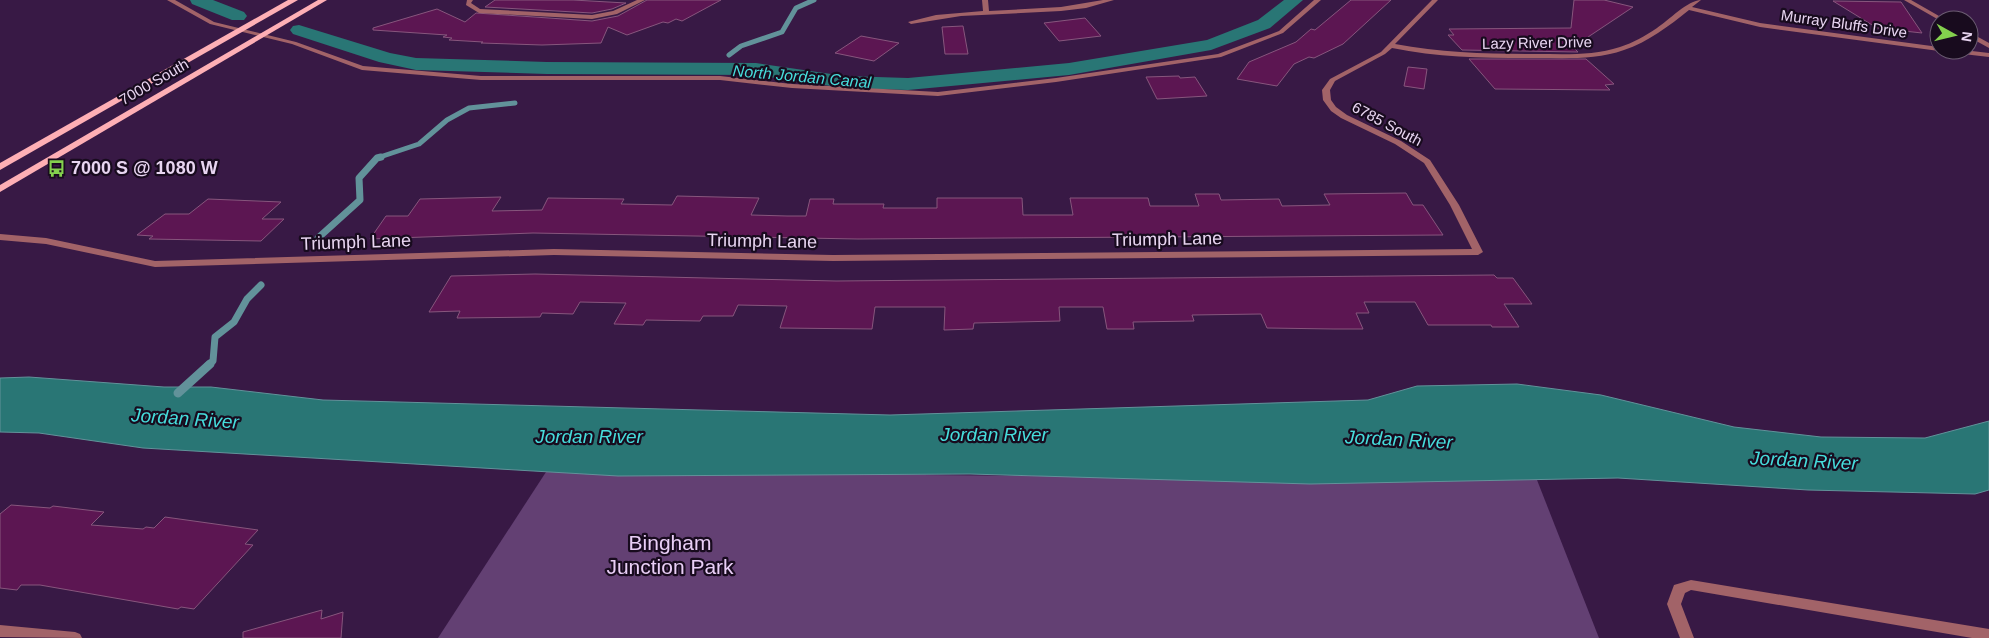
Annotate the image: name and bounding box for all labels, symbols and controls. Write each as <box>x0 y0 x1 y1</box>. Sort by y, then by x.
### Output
street label: Murray Bluffs Drive <box>1780 6 1908 41</box>
north arrow <box>1929 10 1979 60</box>
text: N <box>1958 31 1976 43</box>
street label: Lazy River Drive <box>1482 33 1592 52</box>
street label: 7000 South <box>116 55 191 108</box>
water label: North Jordan Canal <box>732 62 872 91</box>
street label: 6785 South <box>1349 98 1425 149</box>
bus stop icon: 7000 S @ 1080 W <box>47 158 67 178</box>
place label: 7000 S @ 1080 W <box>71 158 218 178</box>
street label: Triumph Lane <box>1112 228 1222 250</box>
street label: Triumph Lane <box>300 230 412 254</box>
street label: Triumph Lane <box>707 230 817 252</box>
water label: Jordan River <box>130 404 240 433</box>
water label: Jordan River <box>939 424 1049 445</box>
water label: Jordan River <box>534 426 644 447</box>
water label: Jordan River <box>1344 426 1454 453</box>
water label: Jordan River <box>1749 447 1859 474</box>
park label: Bingham Junction Park <box>606 531 734 578</box>

